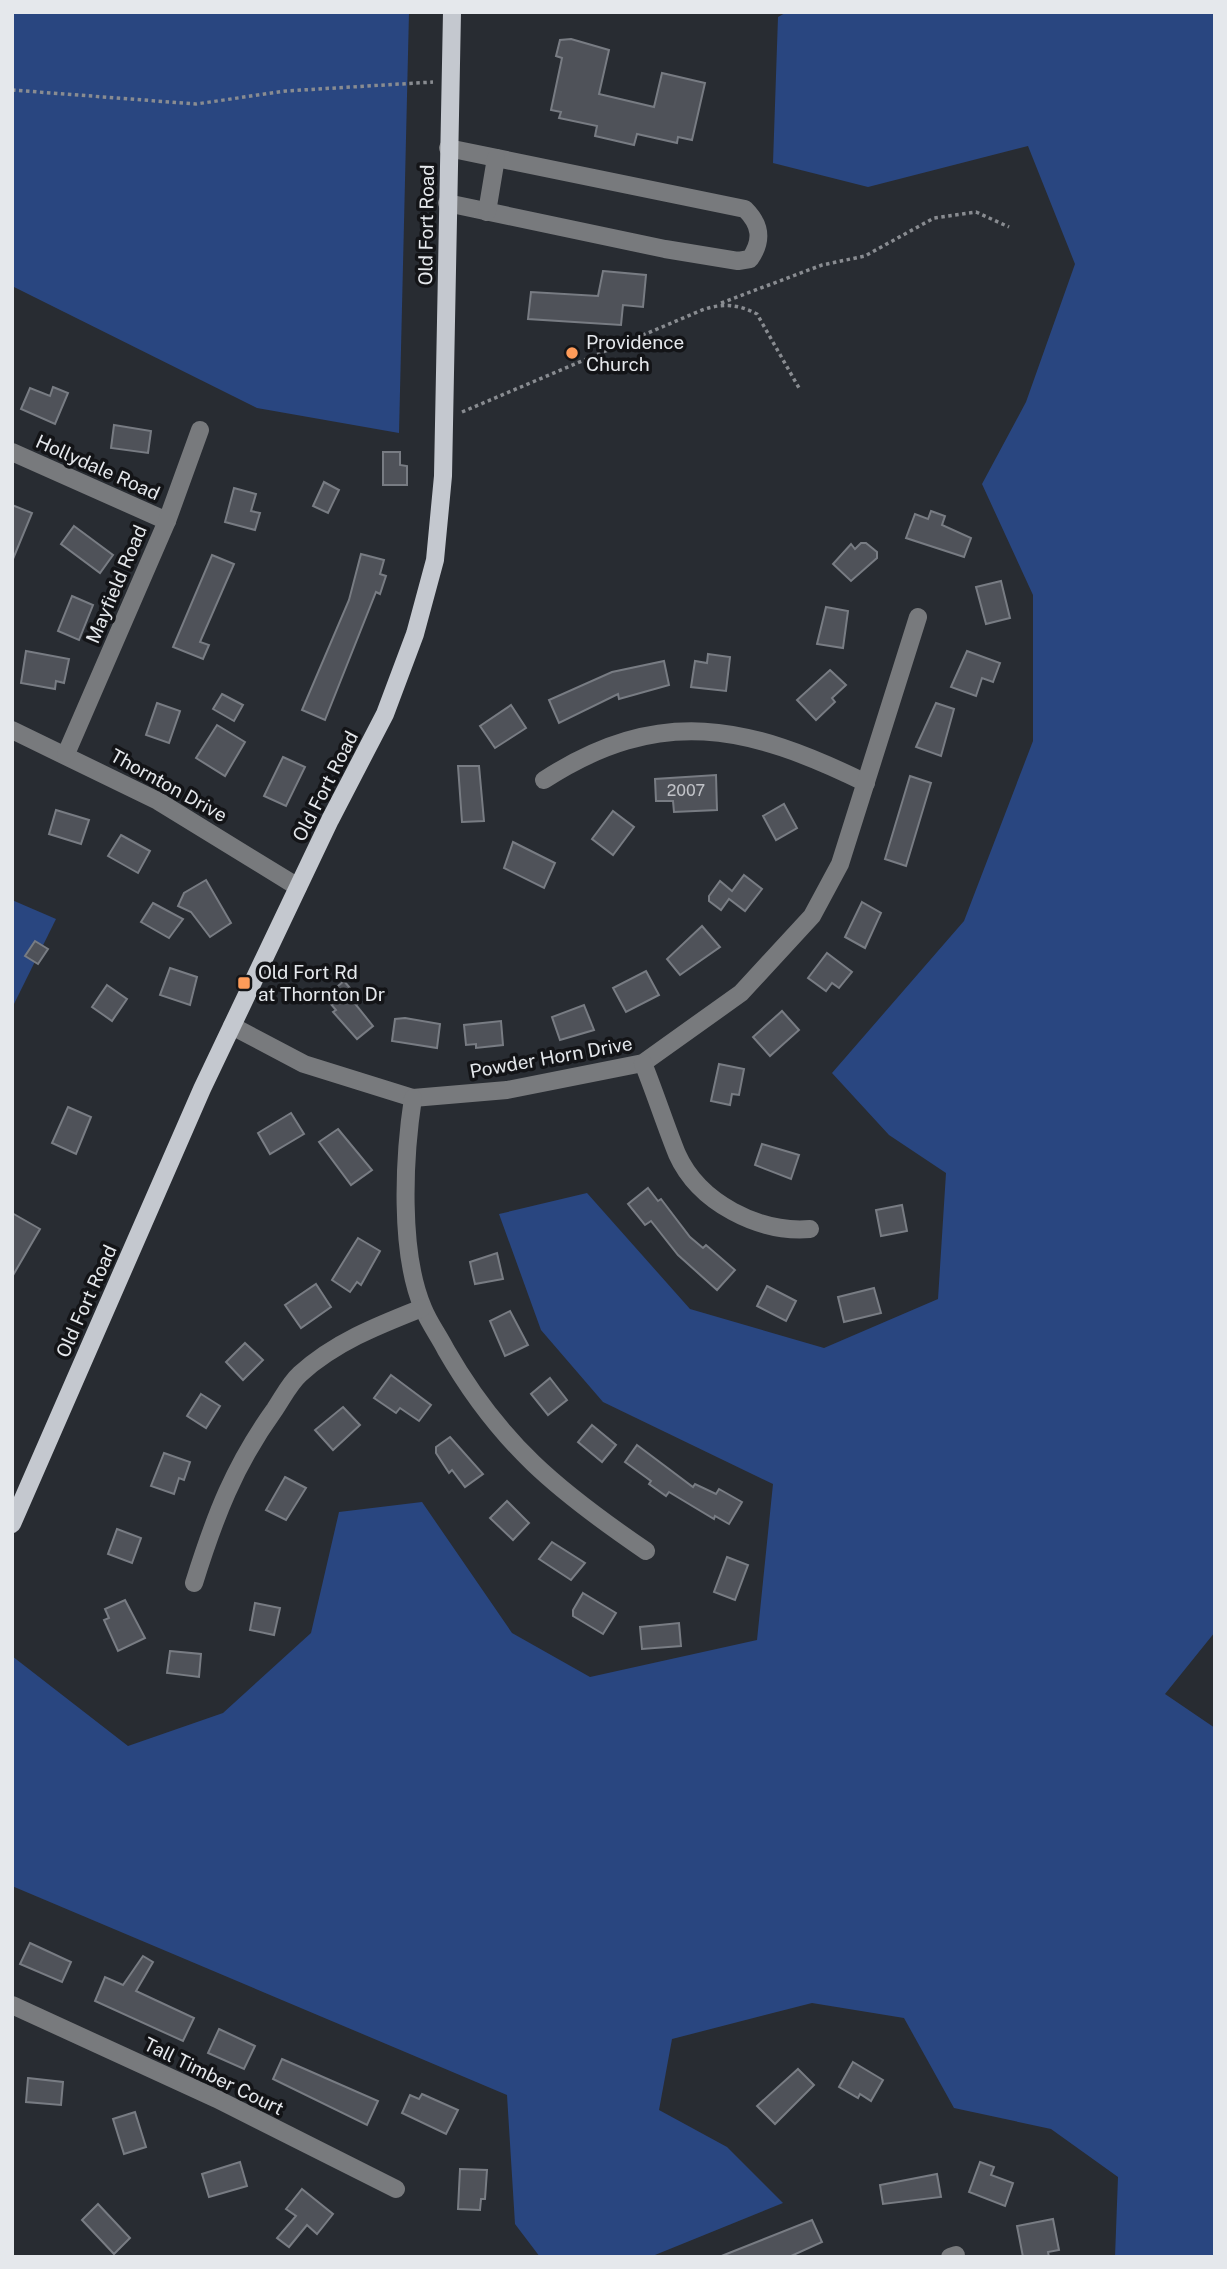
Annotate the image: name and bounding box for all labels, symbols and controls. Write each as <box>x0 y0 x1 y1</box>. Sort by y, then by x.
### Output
street label: Old Fort Road <box>414 164 438 286</box>
place label: Providence Church <box>586 331 684 375</box>
marker: Providence Church <box>564 345 580 361</box>
street label: Hollydale Road <box>33 430 163 504</box>
street label: Mayfield Road <box>81 522 151 646</box>
street label: Old Fort Road <box>288 727 362 845</box>
street label: Thornton Drive <box>107 744 231 826</box>
house number: 2007 <box>667 781 705 800</box>
place label: Old Fort Rd at Thornton Dr <box>258 961 385 1005</box>
marker: Old Fort Rd at Thornton Dr <box>236 975 252 991</box>
street label: Powder Horn Drive <box>468 1032 634 1082</box>
street label: Old Fort Road <box>51 1241 121 1361</box>
street label: Tall Timber Court <box>141 2033 287 2119</box>

